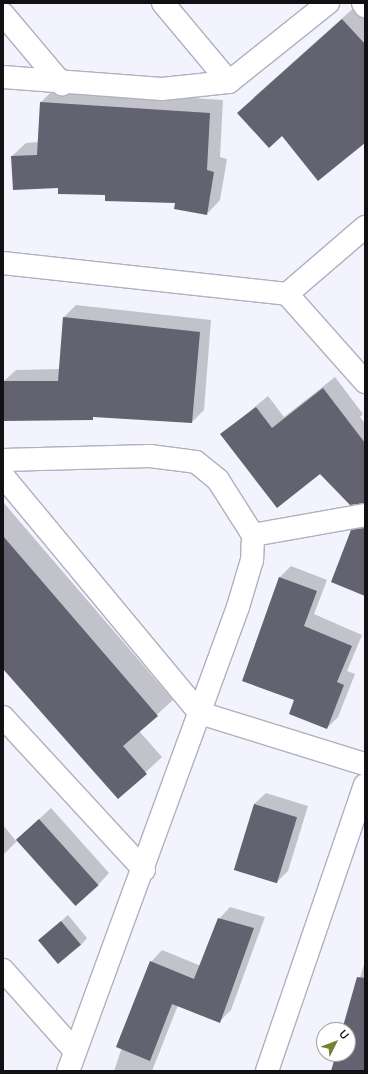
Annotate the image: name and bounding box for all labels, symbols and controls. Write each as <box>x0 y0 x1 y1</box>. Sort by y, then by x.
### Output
north arrow <box>316 1022 356 1062</box>
text: U <box>336 1026 353 1042</box>

